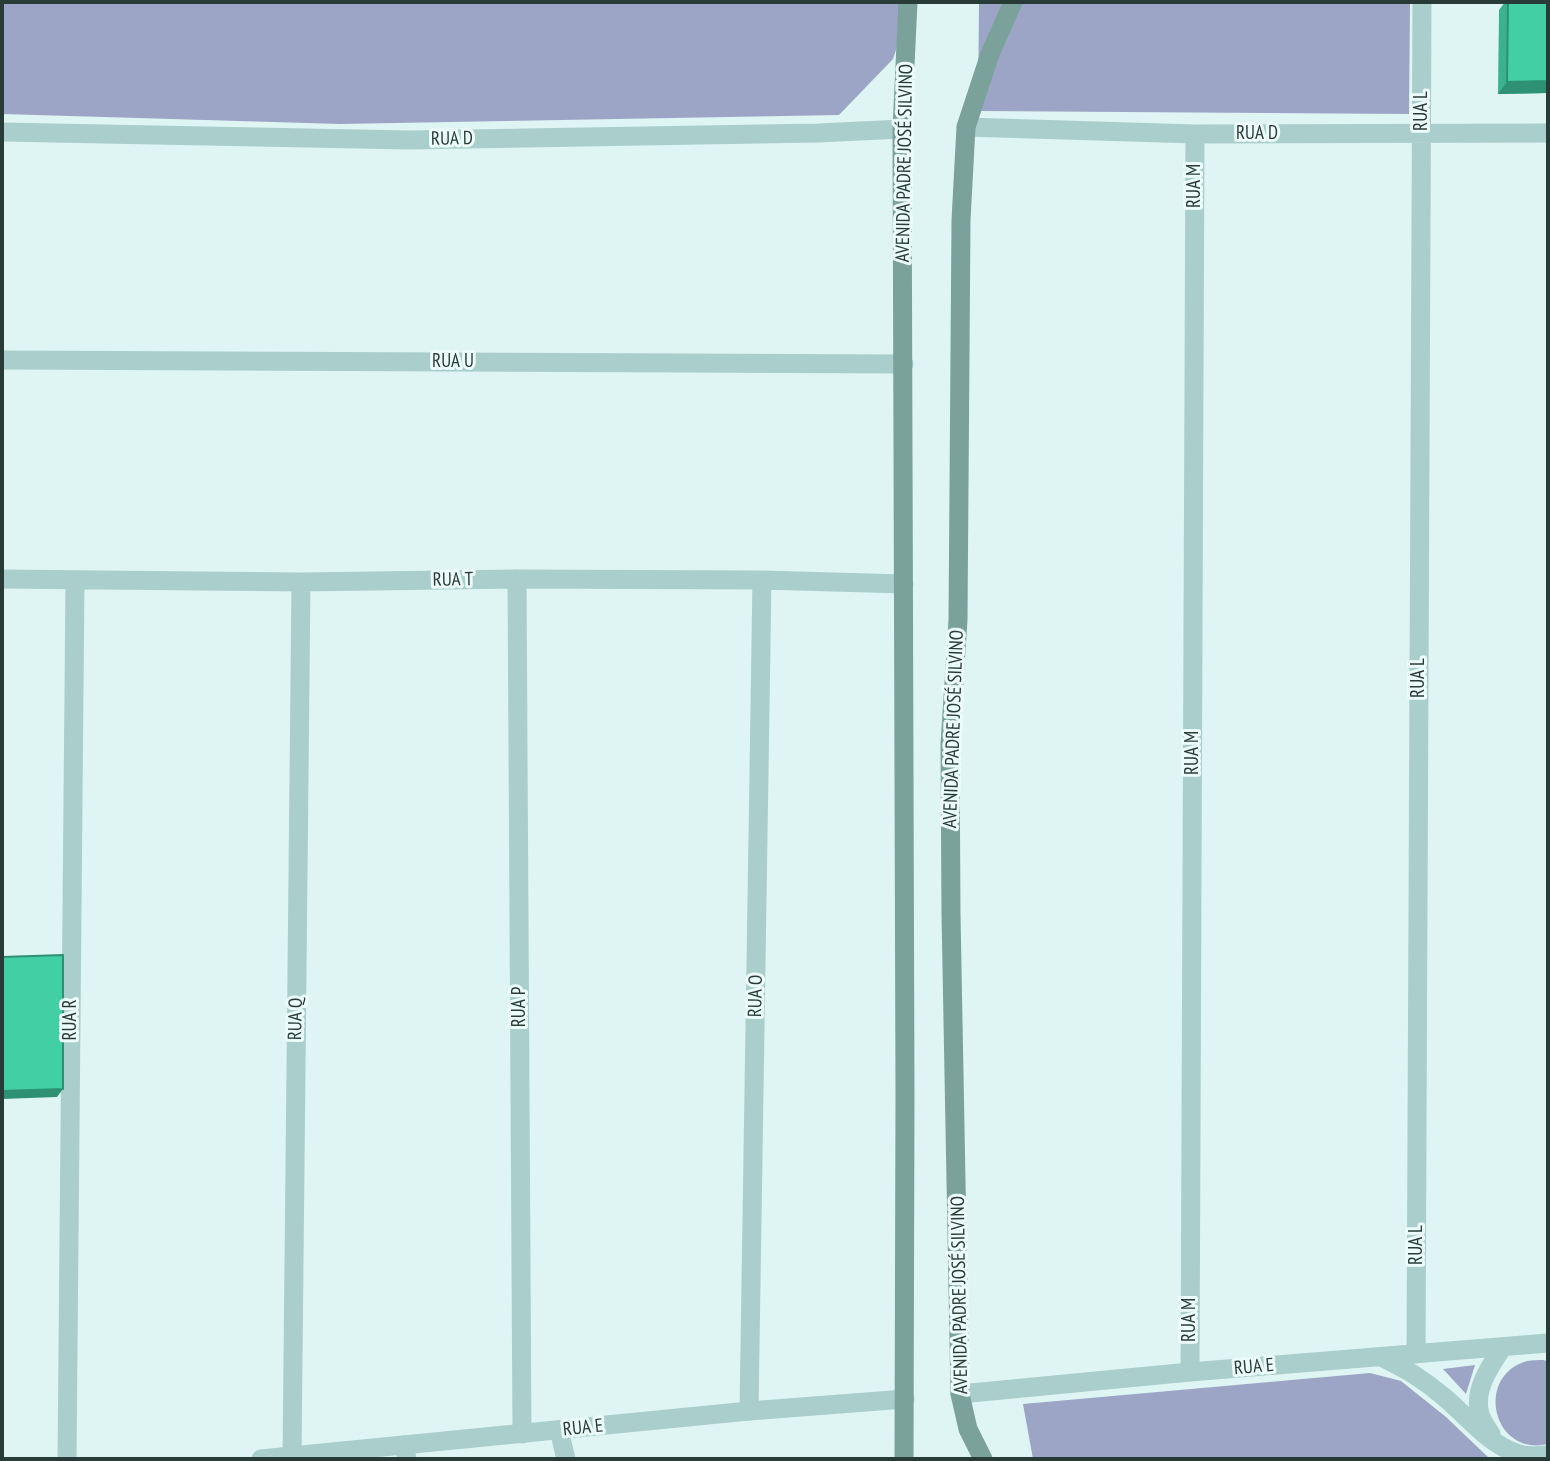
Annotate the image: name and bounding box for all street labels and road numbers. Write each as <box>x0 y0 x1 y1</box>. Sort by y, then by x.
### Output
street label: AVENIDA PADRE JOSÉ SILVINO <box>892 64 918 262</box>
street label: RUA L <box>1411 91 1433 131</box>
street label: RUA D <box>1236 123 1278 145</box>
street label: RUA D <box>431 127 473 151</box>
street label: RUA M <box>1184 164 1206 208</box>
street label: RUA U <box>432 351 474 373</box>
street label: RUA T <box>433 568 473 592</box>
street label: AVENIDA PADRE JOSÉ SILVINO <box>939 630 969 828</box>
street label: RUA L <box>1408 658 1430 698</box>
street label: RUA M <box>1182 731 1204 775</box>
street label: RUA O <box>744 975 768 1017</box>
street label: RUA P <box>509 987 531 1027</box>
street label: RUA Q <box>284 998 308 1040</box>
street label: RUA R <box>60 999 82 1041</box>
street label: AVENIDA PADRE JOSÉ SILVINO <box>947 1196 973 1394</box>
street label: RUA L <box>1406 1225 1428 1265</box>
street label: RUA M <box>1179 1298 1201 1342</box>
street label: RUA E <box>1233 1354 1275 1380</box>
street label: RUA E <box>562 1415 604 1441</box>

